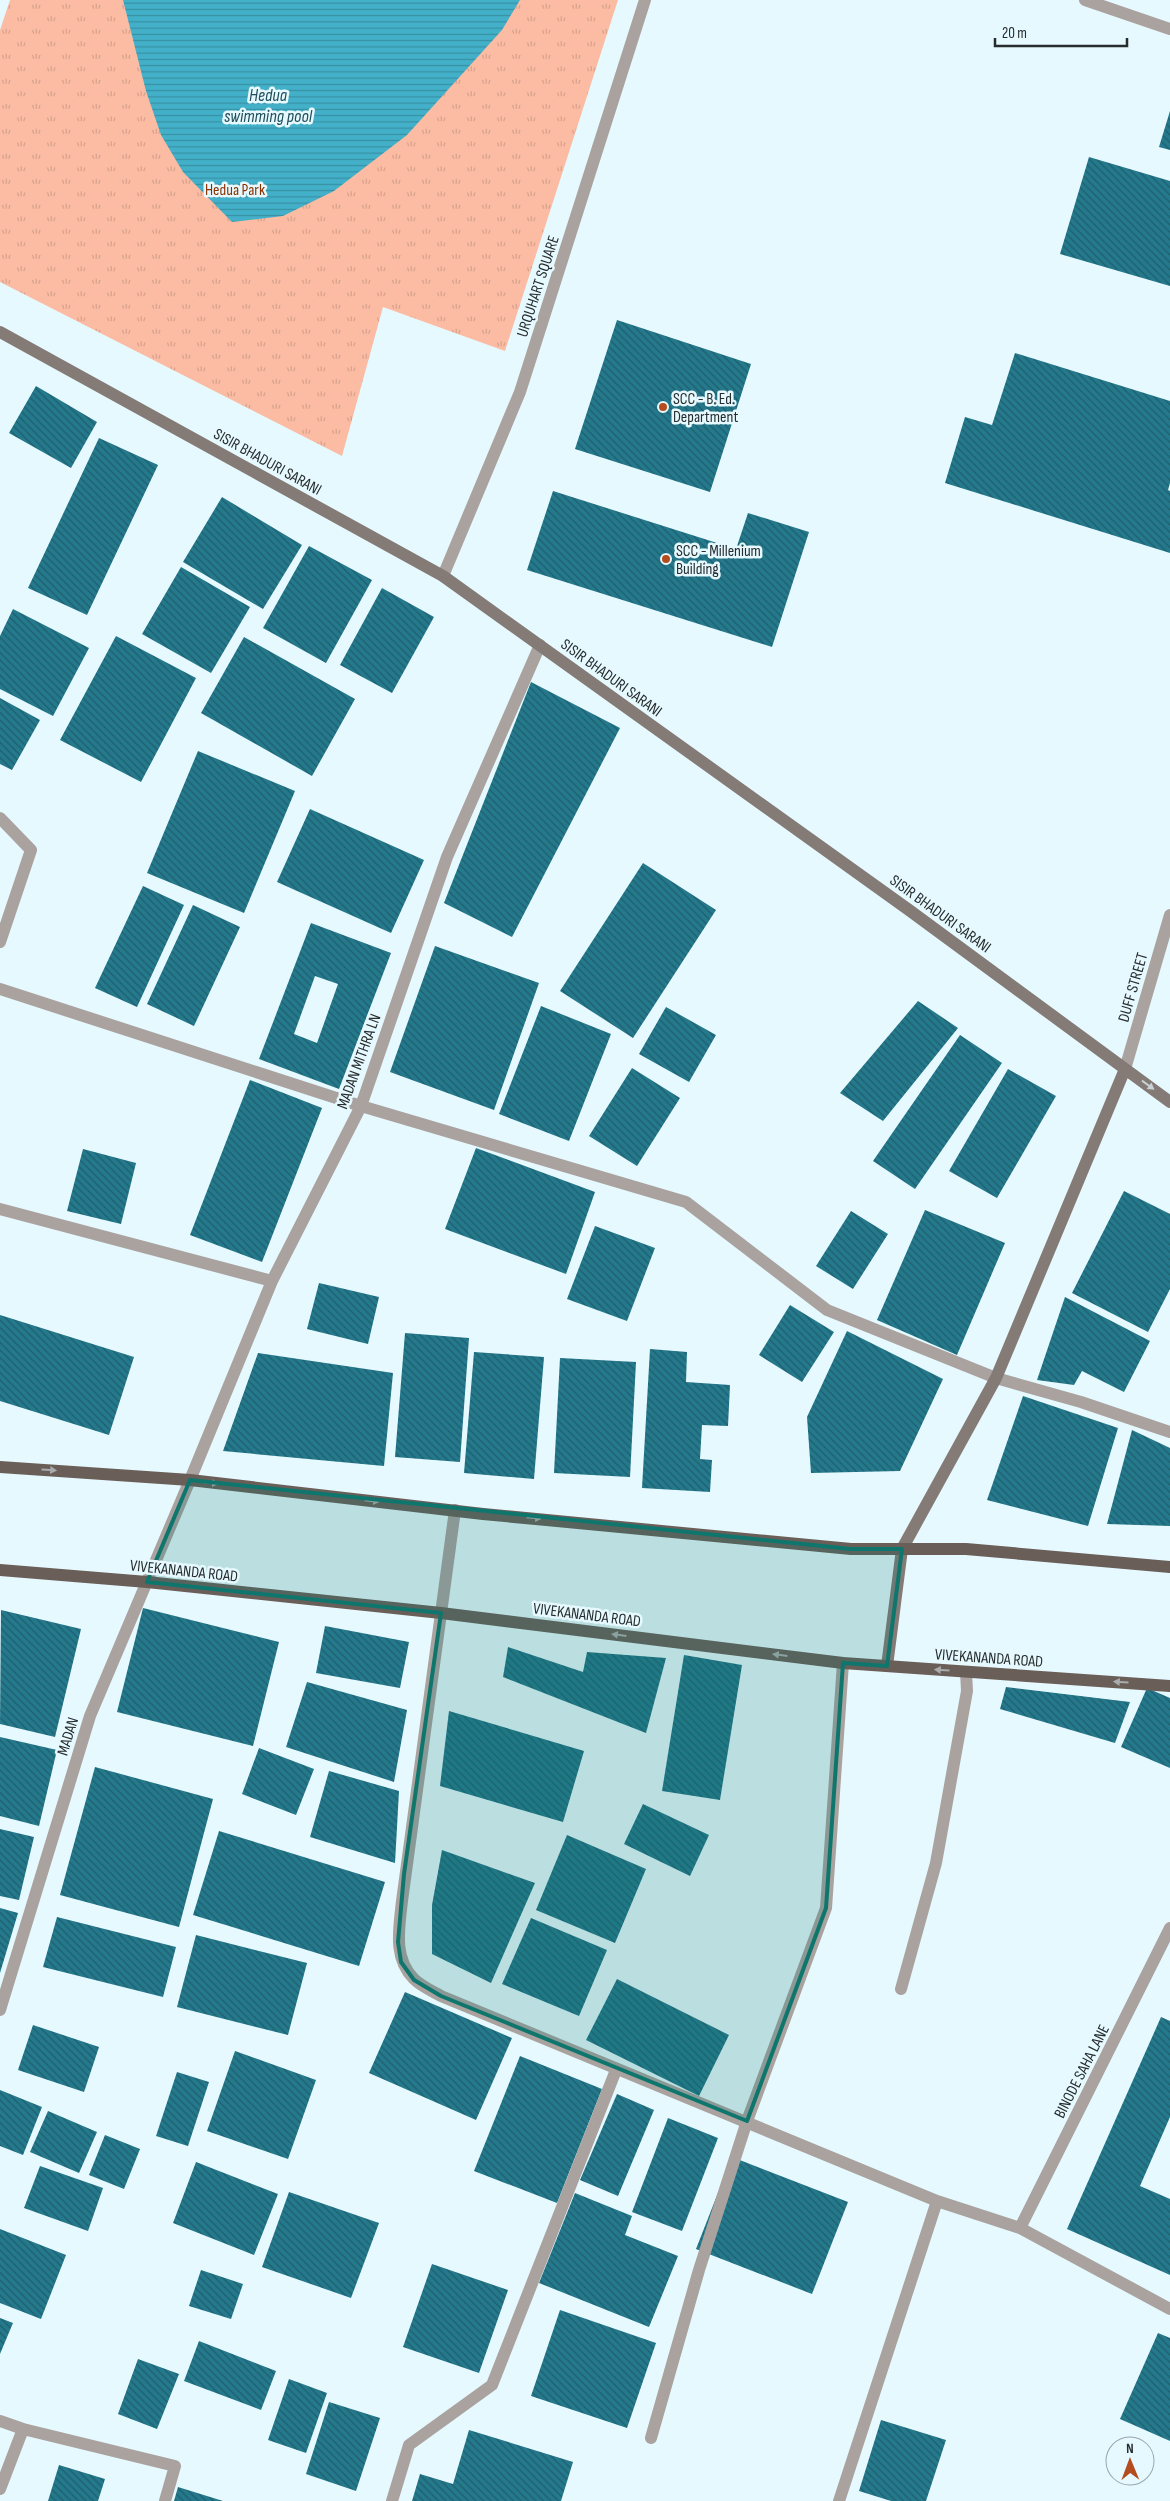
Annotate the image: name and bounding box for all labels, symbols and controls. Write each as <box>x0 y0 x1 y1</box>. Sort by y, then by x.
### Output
scale bar <box>995 15 1128 47</box>
text: 20 m <box>1002 24 1027 43</box>
water label: Hedua swimming pool <box>224 85 313 127</box>
park label: Hedua Park <box>205 181 265 200</box>
street label: URQUHART SQUARE <box>513 233 564 340</box>
place label: SCC - B. Ed. Department <box>673 390 738 427</box>
marker: SCC - B. Ed. Department <box>657 401 669 413</box>
street label: SISIR BHADURI SARANI <box>210 425 325 500</box>
place label: SCC - Millenium Building <box>676 542 761 579</box>
marker: SCC - Millenium Building <box>660 553 672 565</box>
street label: SISIR BHADURI SARANI <box>557 635 665 721</box>
street label: SISIR BHADURI SARANI <box>886 871 994 957</box>
street label: DUFF STREET <box>1114 950 1153 1024</box>
street label: MADAN MITHRA LN <box>333 1011 385 1112</box>
one-way arrow <box>1141 1080 1154 1091</box>
one-way arrow <box>41 1467 57 1475</box>
one-way arrow <box>203 1479 219 1487</box>
one-way arrow <box>364 1497 380 1505</box>
one-way arrow <box>526 1515 542 1523</box>
street label: VIVEKANANDA ROAD <box>129 1556 239 1587</box>
street label: VIVEKANANDA ROAD <box>532 1599 642 1632</box>
one-way arrow <box>610 1631 626 1639</box>
street label: VIVEKANANDA ROAD <box>934 1645 1044 1672</box>
one-way arrow <box>772 1651 788 1659</box>
one-way arrow <box>934 1666 950 1674</box>
one-way arrow <box>1113 1678 1129 1686</box>
street label: MADAN <box>54 1715 83 1758</box>
street label: BINODE SAHA LANE <box>1051 2022 1114 2122</box>
north arrow <box>1105 2436 1155 2486</box>
text: N <box>1126 2440 1134 2457</box>

